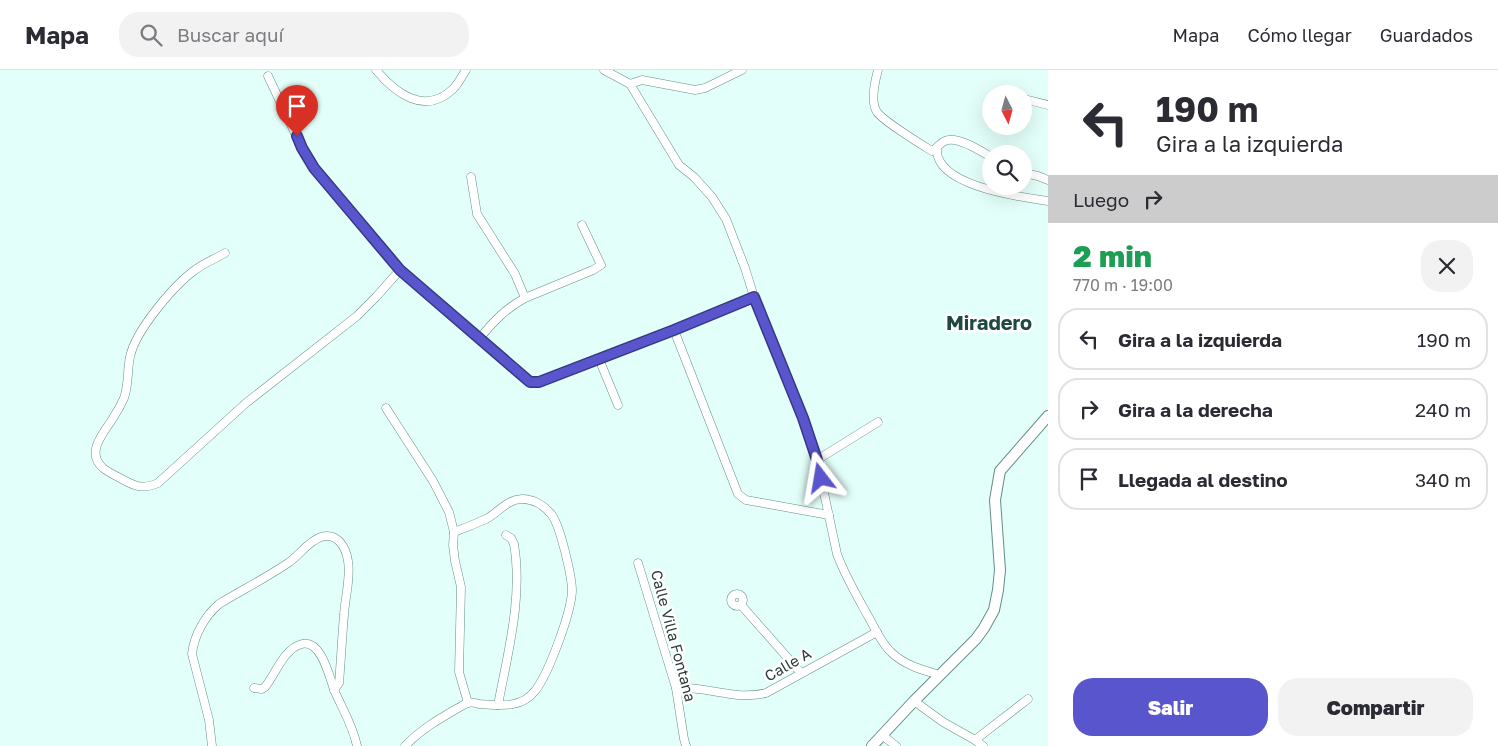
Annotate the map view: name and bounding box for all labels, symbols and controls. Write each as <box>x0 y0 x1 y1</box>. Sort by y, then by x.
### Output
search box <box>119 12 469 57</box>
text: Mapa <box>25 20 89 49</box>
icon: search <box>137 21 165 49</box>
text: Buscar aquí <box>177 23 284 46</box>
text: Mapa <box>1173 24 1219 46</box>
text: Cómo llegar <box>1247 24 1352 46</box>
text: Guardados <box>1380 24 1473 46</box>
pin <box>276 85 318 136</box>
north arrow <box>982 85 1032 135</box>
map controls <box>982 85 1032 195</box>
text: 190 m <box>1156 88 1258 130</box>
icon: left <box>1073 90 1138 155</box>
icon: arrive <box>283 92 311 120</box>
text: Gira a la izquierda <box>1156 130 1344 157</box>
button: search <box>982 145 1032 195</box>
icon: right <box>1139 185 1167 213</box>
text: Luego <box>1073 188 1129 211</box>
text: 2 min <box>1073 238 1152 274</box>
button: close <box>1421 240 1473 292</box>
text: 770 m · 19:00 <box>1073 275 1173 295</box>
district label: Miradero <box>946 310 1032 334</box>
icon: left <box>1075 325 1103 353</box>
text: Gira a la izquierda <box>1118 328 1282 351</box>
text: 190 m <box>1417 328 1471 351</box>
icon: right <box>1075 395 1103 423</box>
text: Gira a la derecha <box>1118 398 1273 421</box>
text: 240 m <box>1415 398 1471 421</box>
position arrow <box>794 451 846 503</box>
icon: arrive <box>1075 465 1103 493</box>
text: Llegada al destino <box>1118 468 1288 491</box>
text: 340 m <box>1415 468 1471 491</box>
street label: Calle Villa Fontana <box>648 568 700 704</box>
street label: Calle A <box>761 644 814 685</box>
button: Salir <box>1073 678 1268 736</box>
button: Compartir <box>1278 678 1473 736</box>

